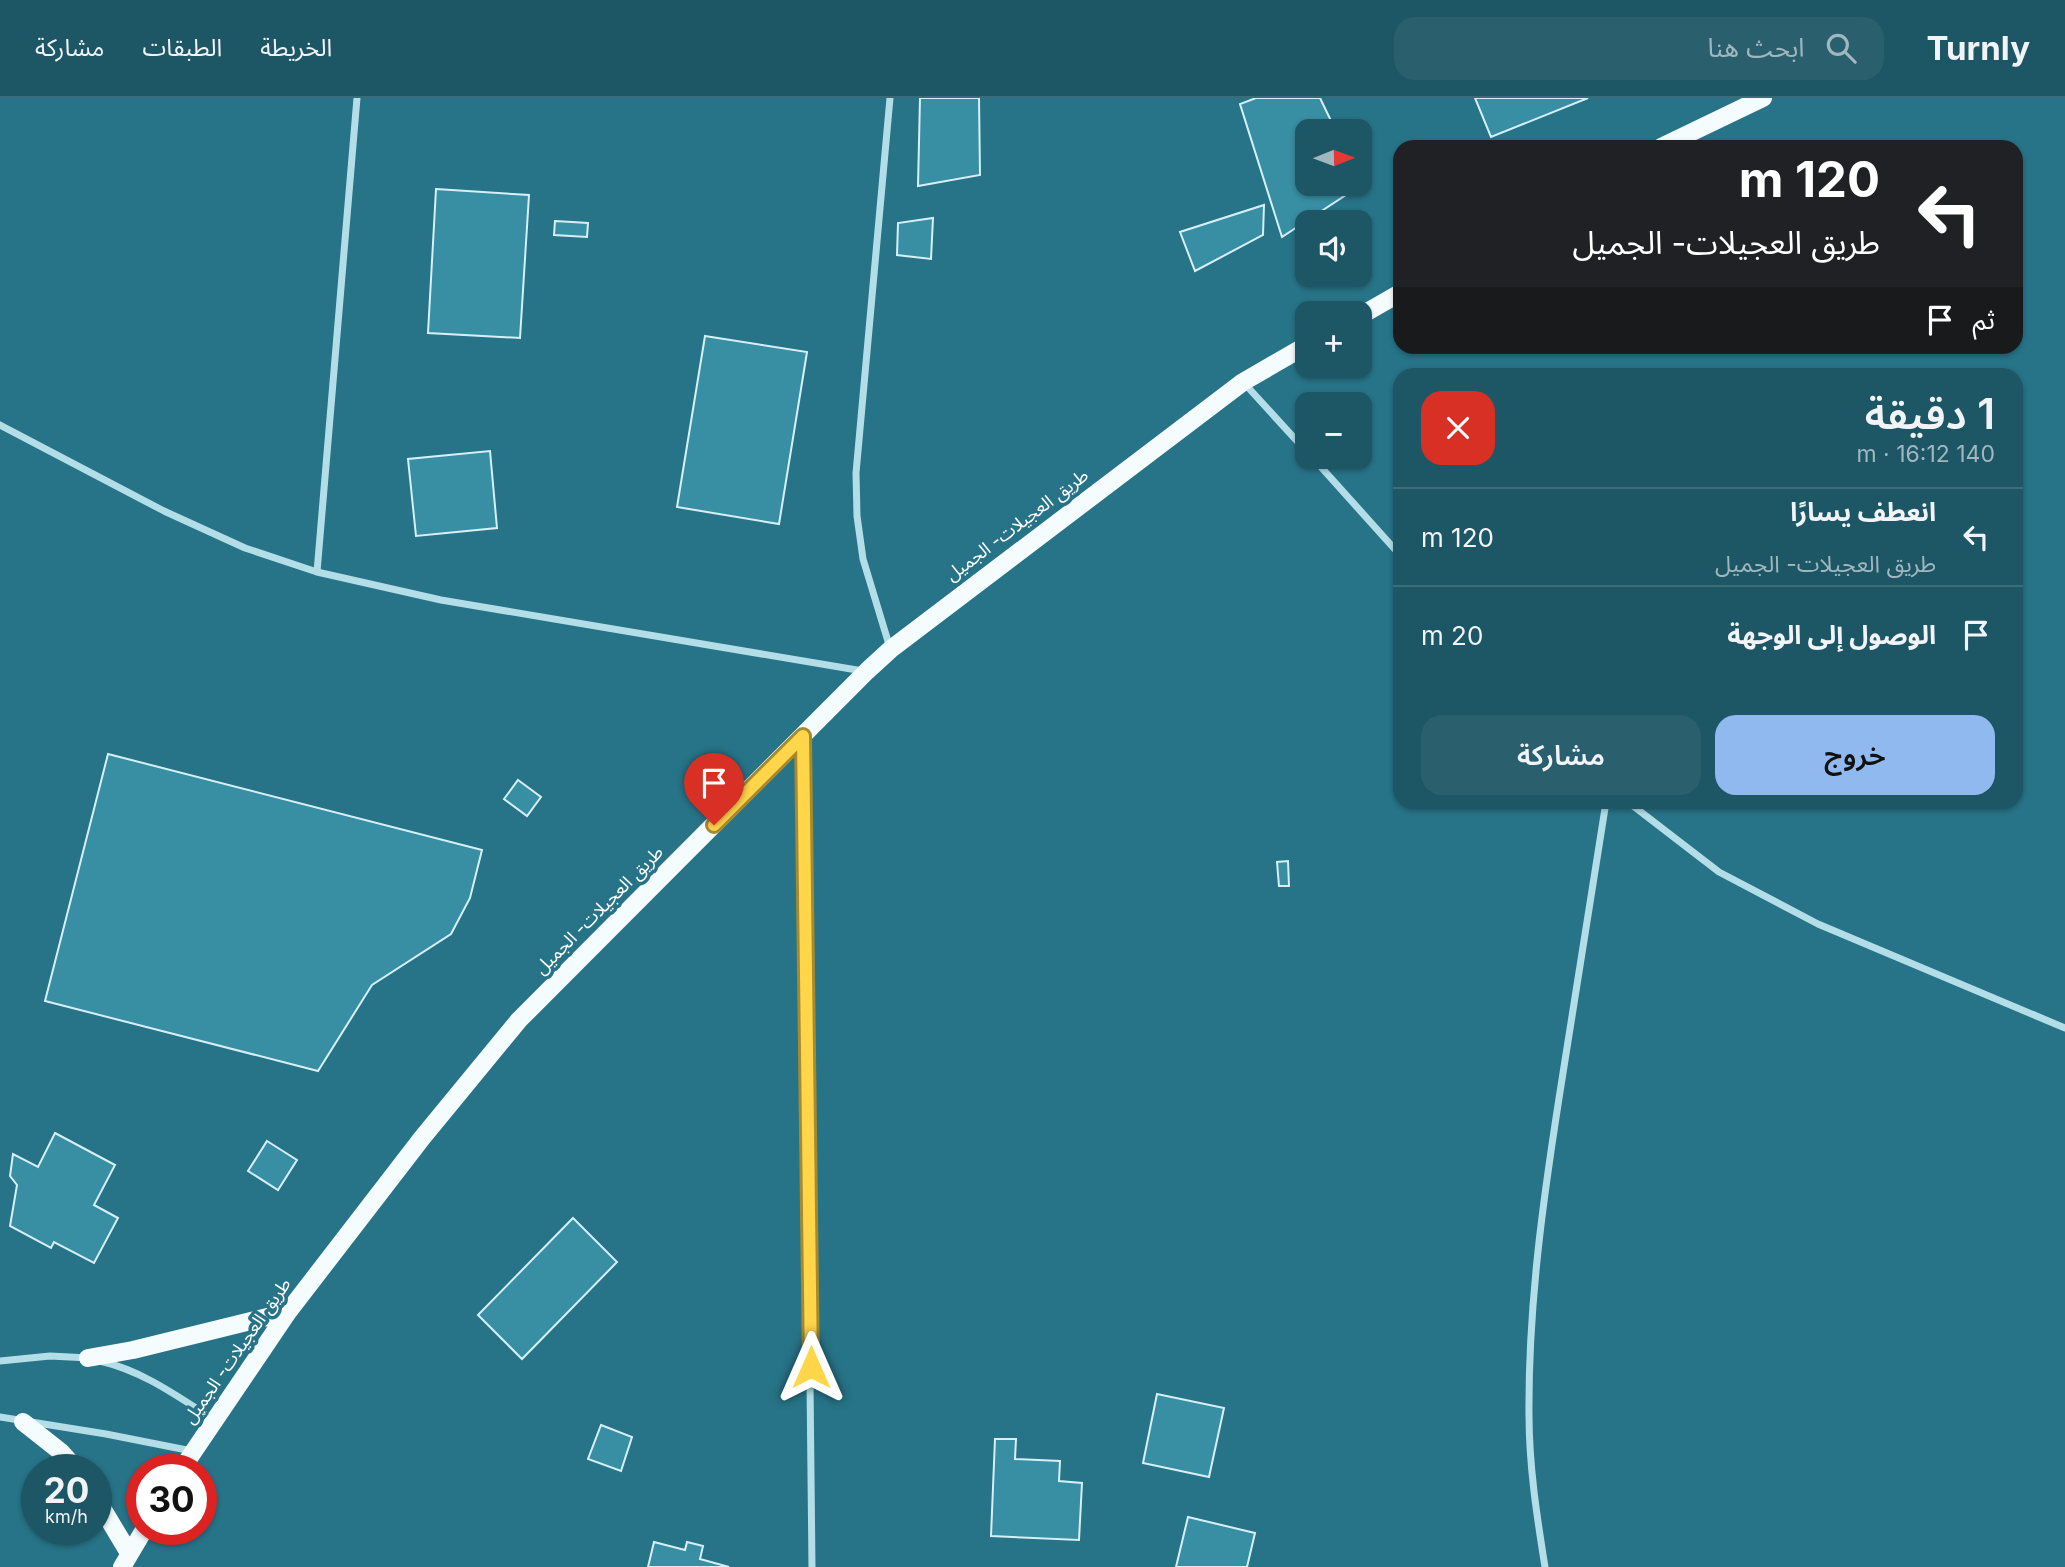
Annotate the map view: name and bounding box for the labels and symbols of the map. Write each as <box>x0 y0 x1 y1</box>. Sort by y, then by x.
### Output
north arrow <box>1295 119 1372 196</box>
street label: طريق العجيلات- الجميل <box>941 464 1093 586</box>
pin <box>684 753 744 825</box>
street label: طريق العجيلات- الجميل <box>530 841 668 979</box>
street label: طريق العجيلات- الجميل <box>178 1274 296 1428</box>
position arrow <box>774 1330 848 1404</box>
speed limit sign: 30 <box>126 1454 217 1545</box>

